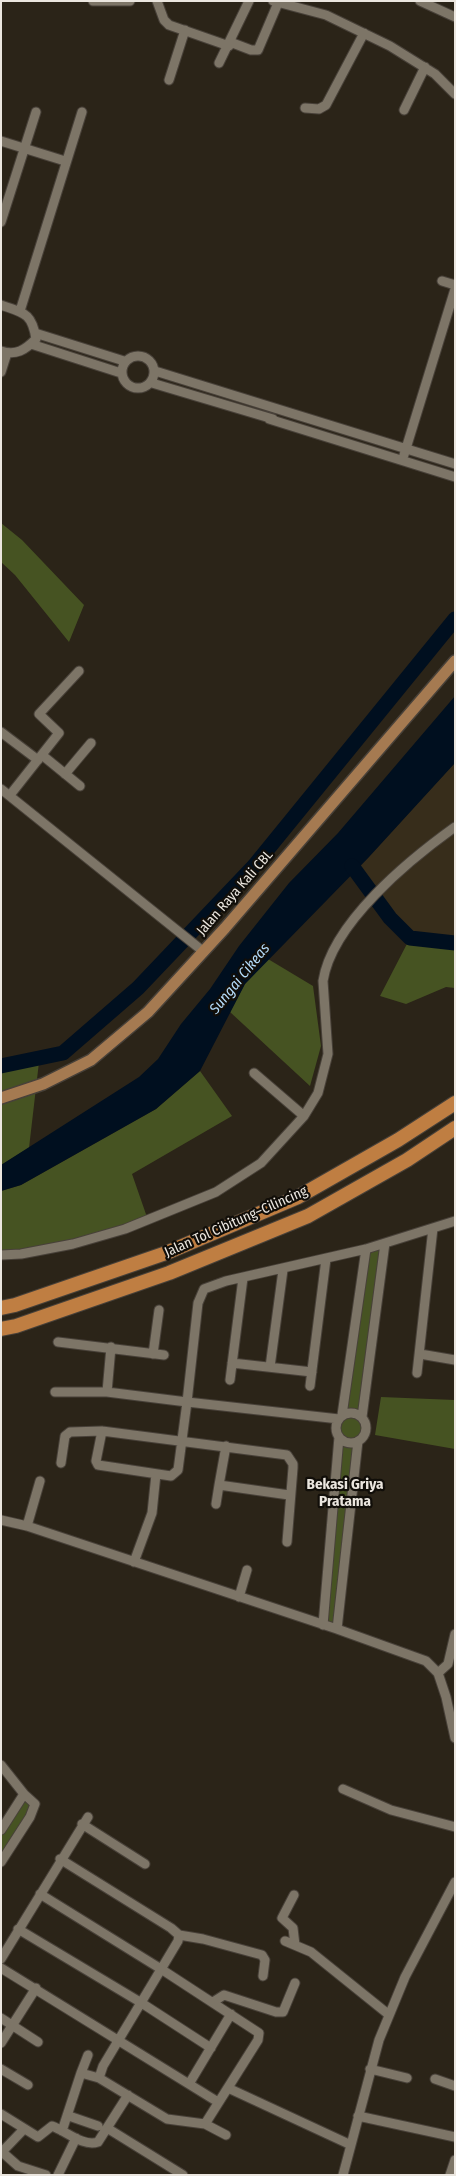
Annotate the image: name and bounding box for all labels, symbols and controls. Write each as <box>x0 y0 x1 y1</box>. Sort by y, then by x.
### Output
street label: Jalan Raya Kali CBL <box>193 847 277 939</box>
water label: Sungai Cikeas <box>206 940 274 1018</box>
street label: Jalan Tol Cibitung–Cilincing <box>162 1183 310 1261</box>
district label: Bekasi Griya Pratama <box>307 1476 383 1511</box>

